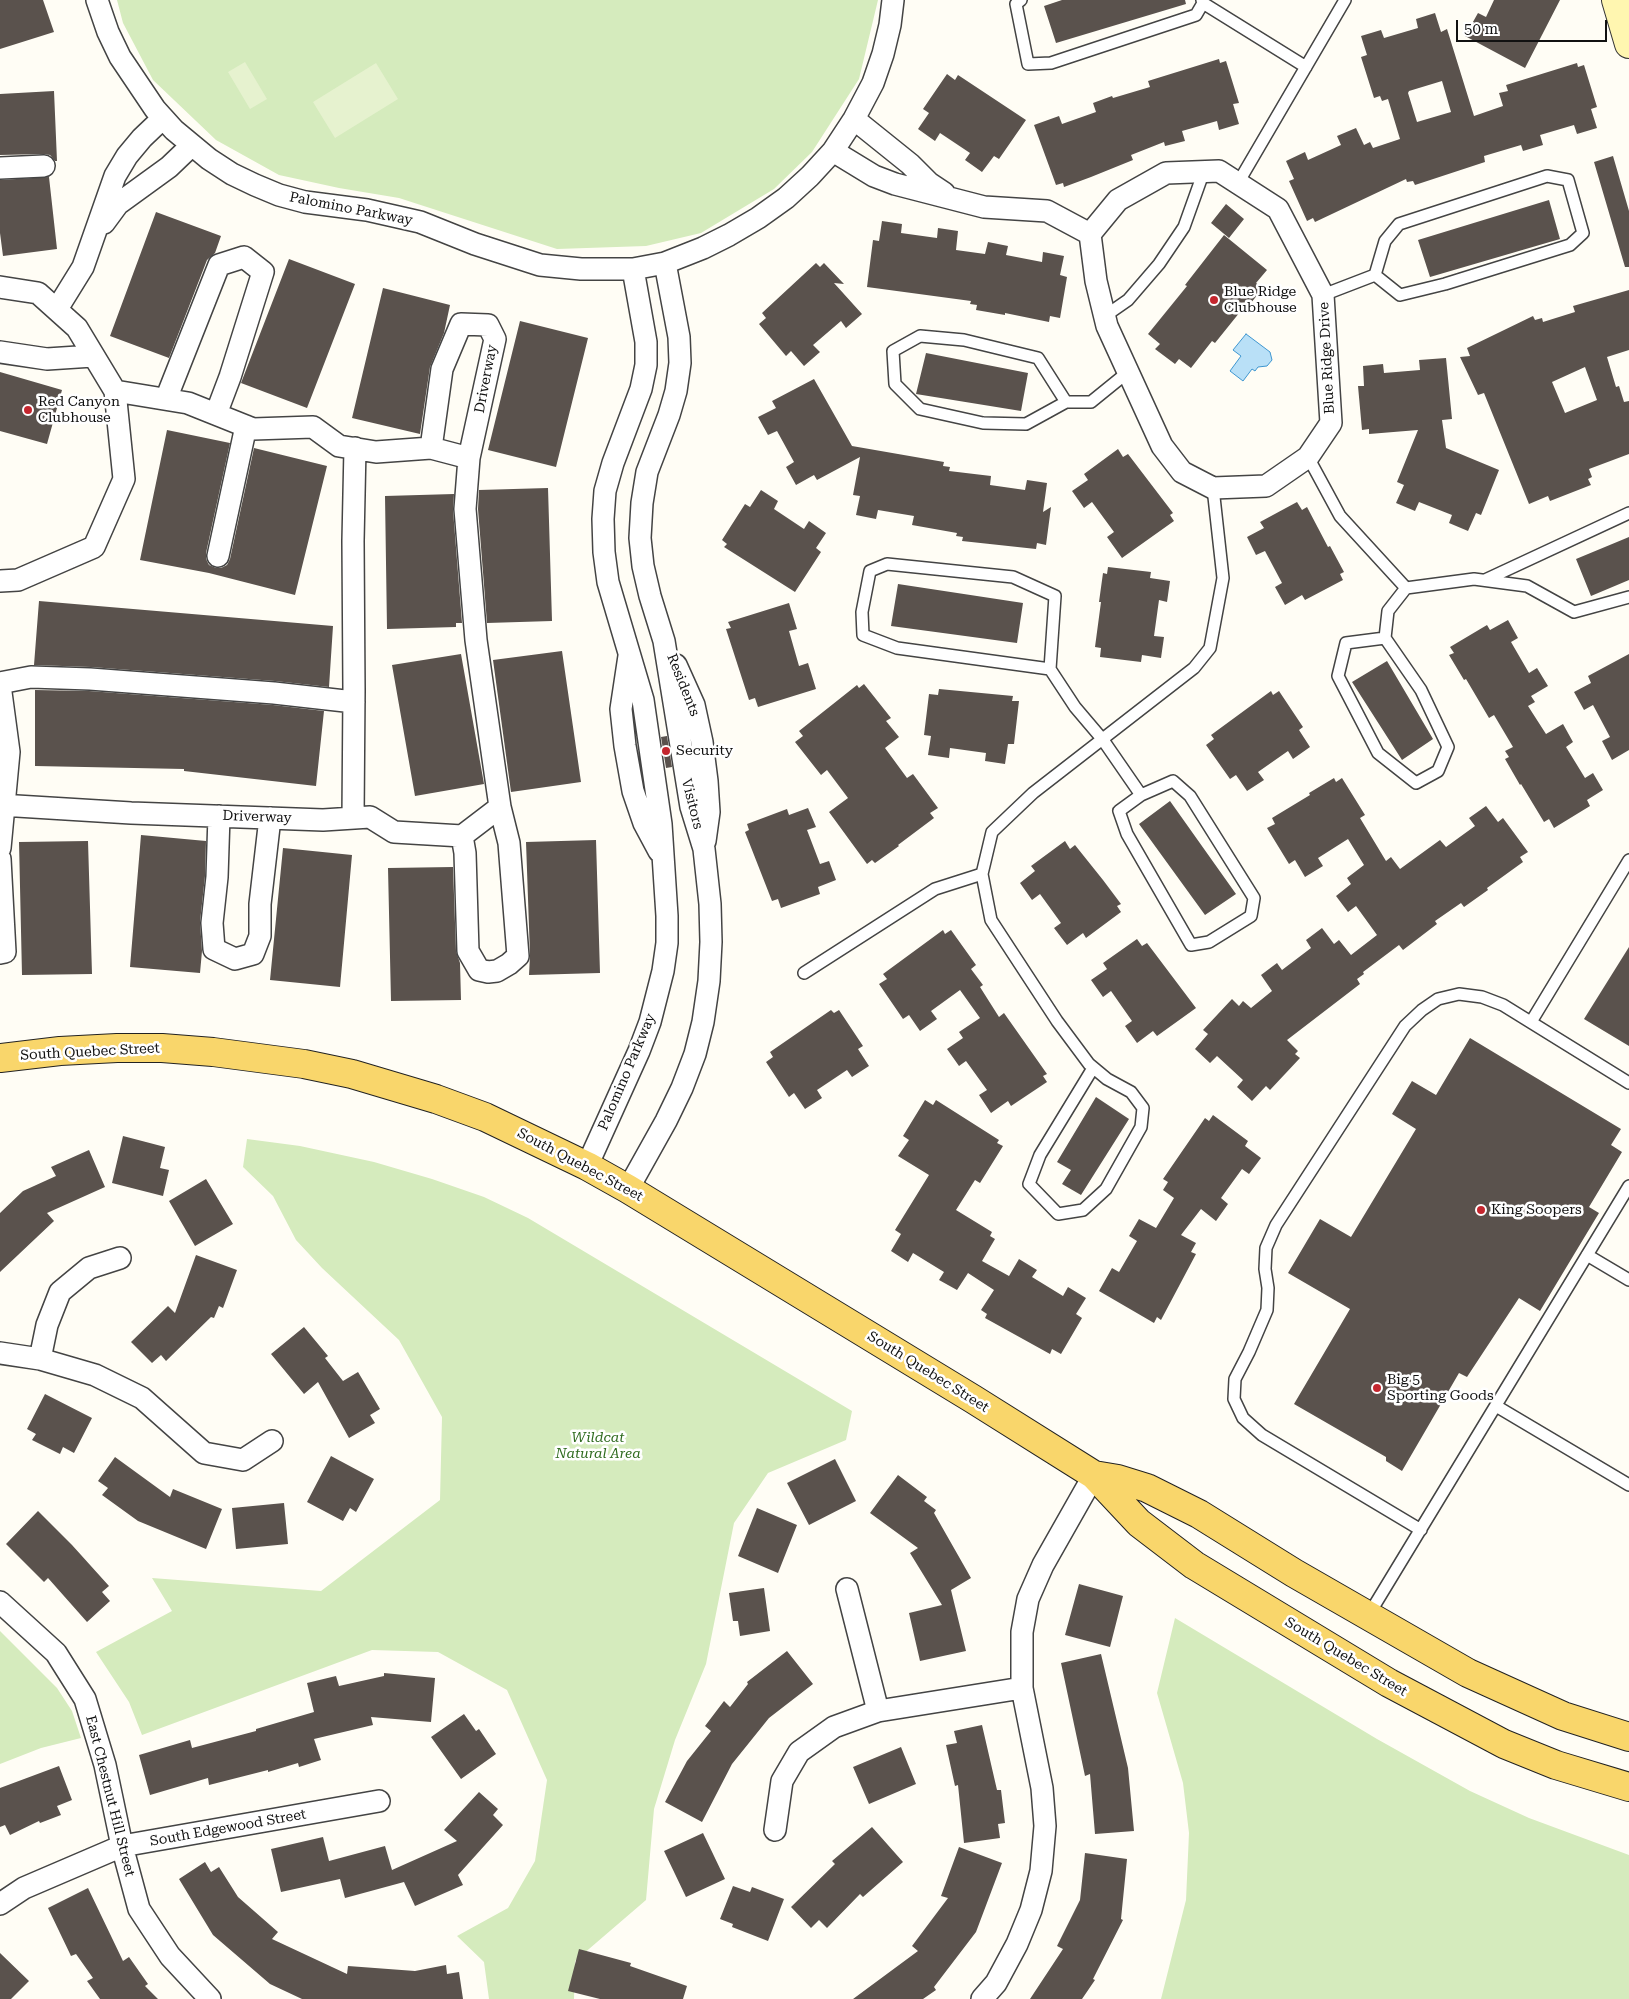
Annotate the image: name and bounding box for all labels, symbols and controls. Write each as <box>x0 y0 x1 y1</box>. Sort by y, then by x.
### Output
scale bar <box>1459 10 1610 42</box>
text: 50 m <box>1464 20 1498 38</box>
street label: Palomino Parkway <box>288 189 414 229</box>
place label: Blue Ridge Clubhouse <box>1224 284 1297 316</box>
marker: Blue Ridge Clubhouse <box>1208 294 1220 306</box>
street label: Blue Ridge Drive <box>1316 302 1338 414</box>
street label: Driverway <box>471 343 501 415</box>
place label: Red Canyon Clubhouse <box>38 394 120 427</box>
marker: Red Canyon Clubhouse <box>22 404 34 416</box>
street label: Residents <box>663 651 703 719</box>
place label: Security <box>676 743 733 759</box>
marker: Security <box>660 745 672 757</box>
street label: Visitors <box>678 777 706 831</box>
street label: Driverway <box>222 807 292 827</box>
street label: Palomino Parkway <box>595 1011 659 1133</box>
street label: South Quebec Street <box>20 1040 160 1064</box>
street label: South Quebec Street <box>514 1125 646 1205</box>
place label: King Soopers <box>1491 1202 1582 1218</box>
marker: King Soopers <box>1475 1204 1487 1216</box>
street label: South Quebec Street <box>864 1328 992 1416</box>
place label: Big 5 Sporting Goods <box>1387 1372 1494 1404</box>
marker: Big 5 Sporting Goods <box>1371 1382 1383 1394</box>
park label: Wildcat Natural Area <box>555 1430 641 1462</box>
street label: South Quebec Street <box>1282 1614 1410 1700</box>
street label: East Chestnut Hill Street <box>82 1714 138 1878</box>
street label: South Edgewood Street <box>149 1806 307 1850</box>

